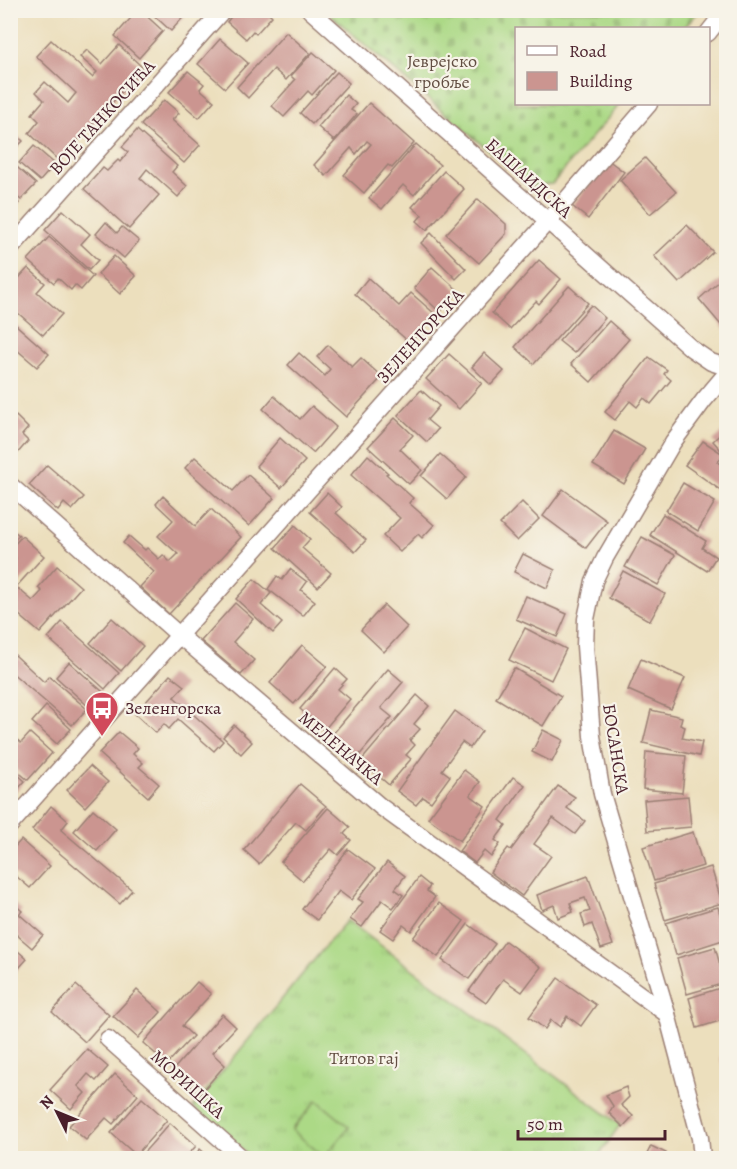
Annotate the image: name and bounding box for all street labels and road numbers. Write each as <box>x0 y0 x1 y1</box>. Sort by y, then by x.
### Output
street label: ВОЈЕ ТАНКОСИЋА <box>44 54 160 180</box>
street label: БАШАИДСКА <box>481 133 578 224</box>
street label: ЗЕЛЕНГОРСКА <box>371 283 469 389</box>
street label: БОСАНСКА <box>597 702 635 797</box>
street label: МЕЛЕНАЧКА <box>294 706 389 791</box>
street label: МОРИШКА <box>146 1044 231 1124</box>

